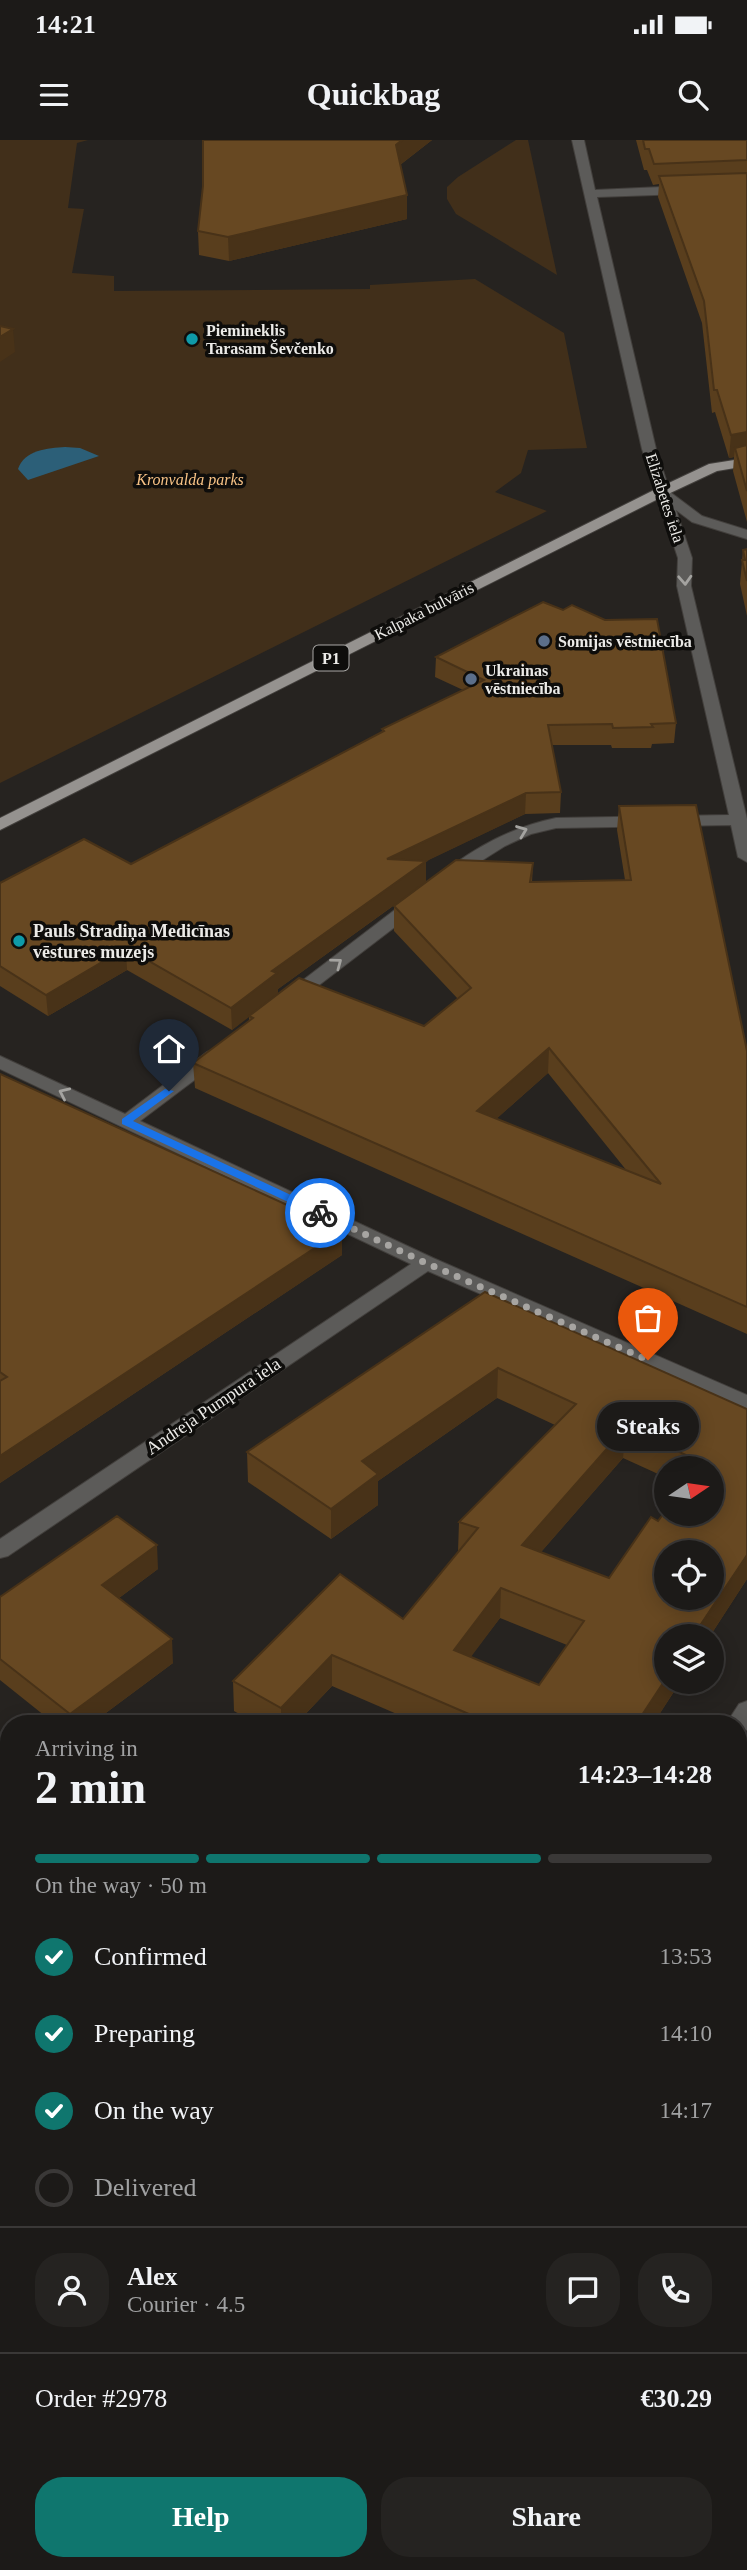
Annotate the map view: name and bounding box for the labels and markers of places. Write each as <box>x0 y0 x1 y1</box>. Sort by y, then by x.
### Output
place label: Piemineklis Tarasam Ševčenko <box>206 322 334 357</box>
marker: Piemineklis Tarasam Ševčenko <box>184 331 200 347</box>
marker: Somijas vēstniecība <box>536 633 552 649</box>
place label: Somijas vēstniecība <box>558 633 692 651</box>
place label: Ukrainas vēstniecība <box>485 662 561 697</box>
marker: Ukrainas vēstniecība <box>463 671 479 687</box>
place label: Pauls Stradiņa Medicīnas vēstures muzejs <box>33 921 230 962</box>
marker: Pauls Stradiņa Medicīnas vēstures muzejs <box>11 933 27 949</box>
pin <box>139 1019 199 1091</box>
pin <box>618 1288 678 1360</box>
callout: Steaks <box>597 1402 699 1451</box>

